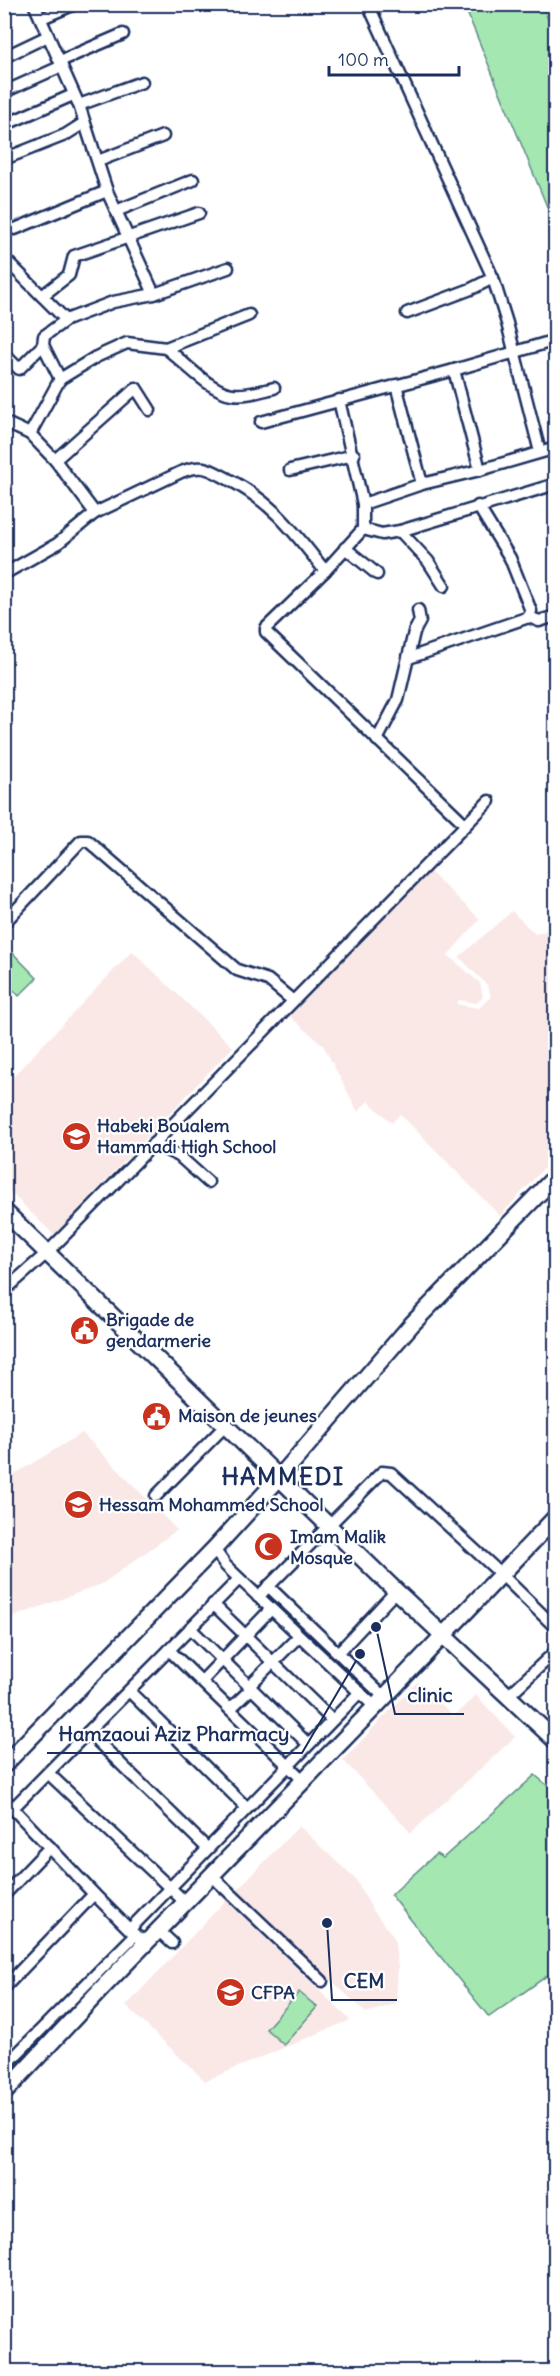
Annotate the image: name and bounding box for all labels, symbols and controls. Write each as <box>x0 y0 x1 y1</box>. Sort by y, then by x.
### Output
scale bar <box>329 39 460 77</box>
text: 100 m <box>338 48 389 71</box>
place label: Habeki Boualem Hammadi High School <box>97 1114 276 1158</box>
school or university icon: Habeki Boualem Hammadi High School <box>60 1120 92 1152</box>
place label: Brigade de gendarmerie <box>106 1308 211 1352</box>
public building icon: Brigade de gendarmerie <box>69 1314 101 1346</box>
public building icon: Maison de jeunes <box>141 1400 173 1432</box>
place label: Maison de jeunes <box>178 1404 317 1427</box>
district label: HAMMEDI <box>221 1461 345 1491</box>
school or university icon: Hessam Mohammed School <box>62 1489 94 1521</box>
place label: Hessam Mohammed School <box>99 1493 323 1516</box>
place label: Imam Malik Mosque <box>290 1525 386 1569</box>
mosque icon: Imam Malik Mosque <box>253 1531 285 1563</box>
callout: clinic <box>395 1676 464 1714</box>
text: clinic <box>407 1682 453 1707</box>
callout: Hamzaoui Aziz Pharmacy <box>47 1715 302 1753</box>
text: Hamzaoui Aziz Pharmacy <box>59 1721 289 1746</box>
callout: CEM <box>332 1962 397 2000</box>
text: CEM <box>344 1968 384 1993</box>
school or university icon: CFPA <box>214 1977 246 2009</box>
place label: CFPA <box>251 1981 295 2004</box>

